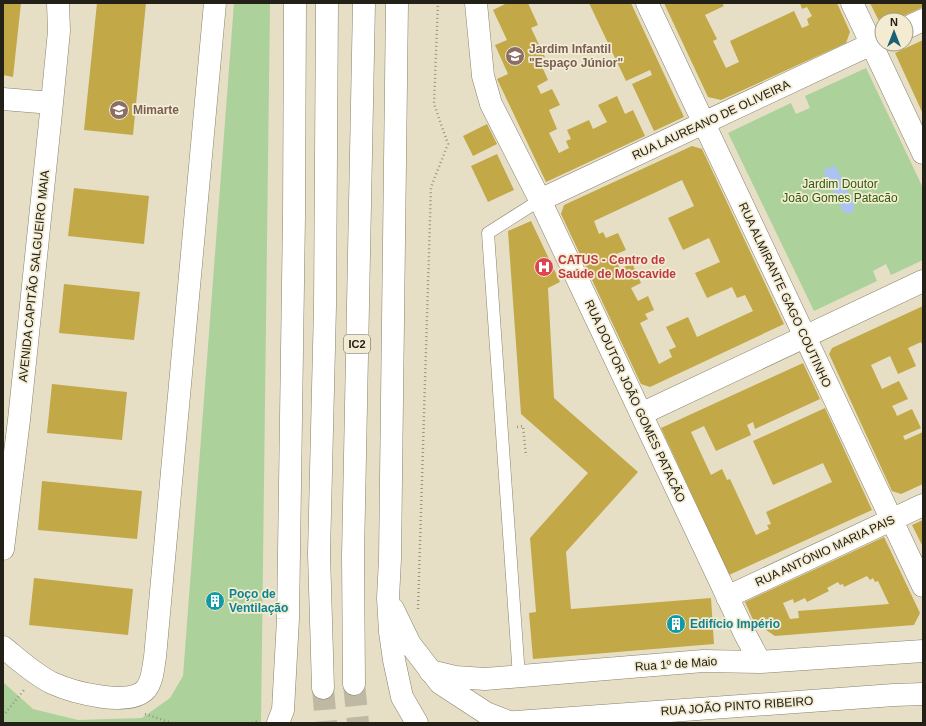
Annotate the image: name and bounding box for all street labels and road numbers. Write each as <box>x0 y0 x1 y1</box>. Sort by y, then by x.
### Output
street label: RUA LAUREANO DE OLIVEIRA <box>630 77 792 163</box>
street label: AVENIDA CAPITÃO SALGUEIRO MAIA <box>16 169 52 383</box>
street label: RUA ALMIRANTE GAGO COUTINHO <box>736 200 834 390</box>
street label: RUA DOUTOR JOÃO GOMES PATACÃO <box>582 298 688 504</box>
road number: IC2 <box>344 335 370 353</box>
street label: RUA ANTÓNIO MARIA PAIS <box>753 512 897 590</box>
street label: Rua 1º de Maio <box>634 654 718 674</box>
street label: RUA JOÃO PINTO RIBEIRO <box>660 694 814 718</box>

